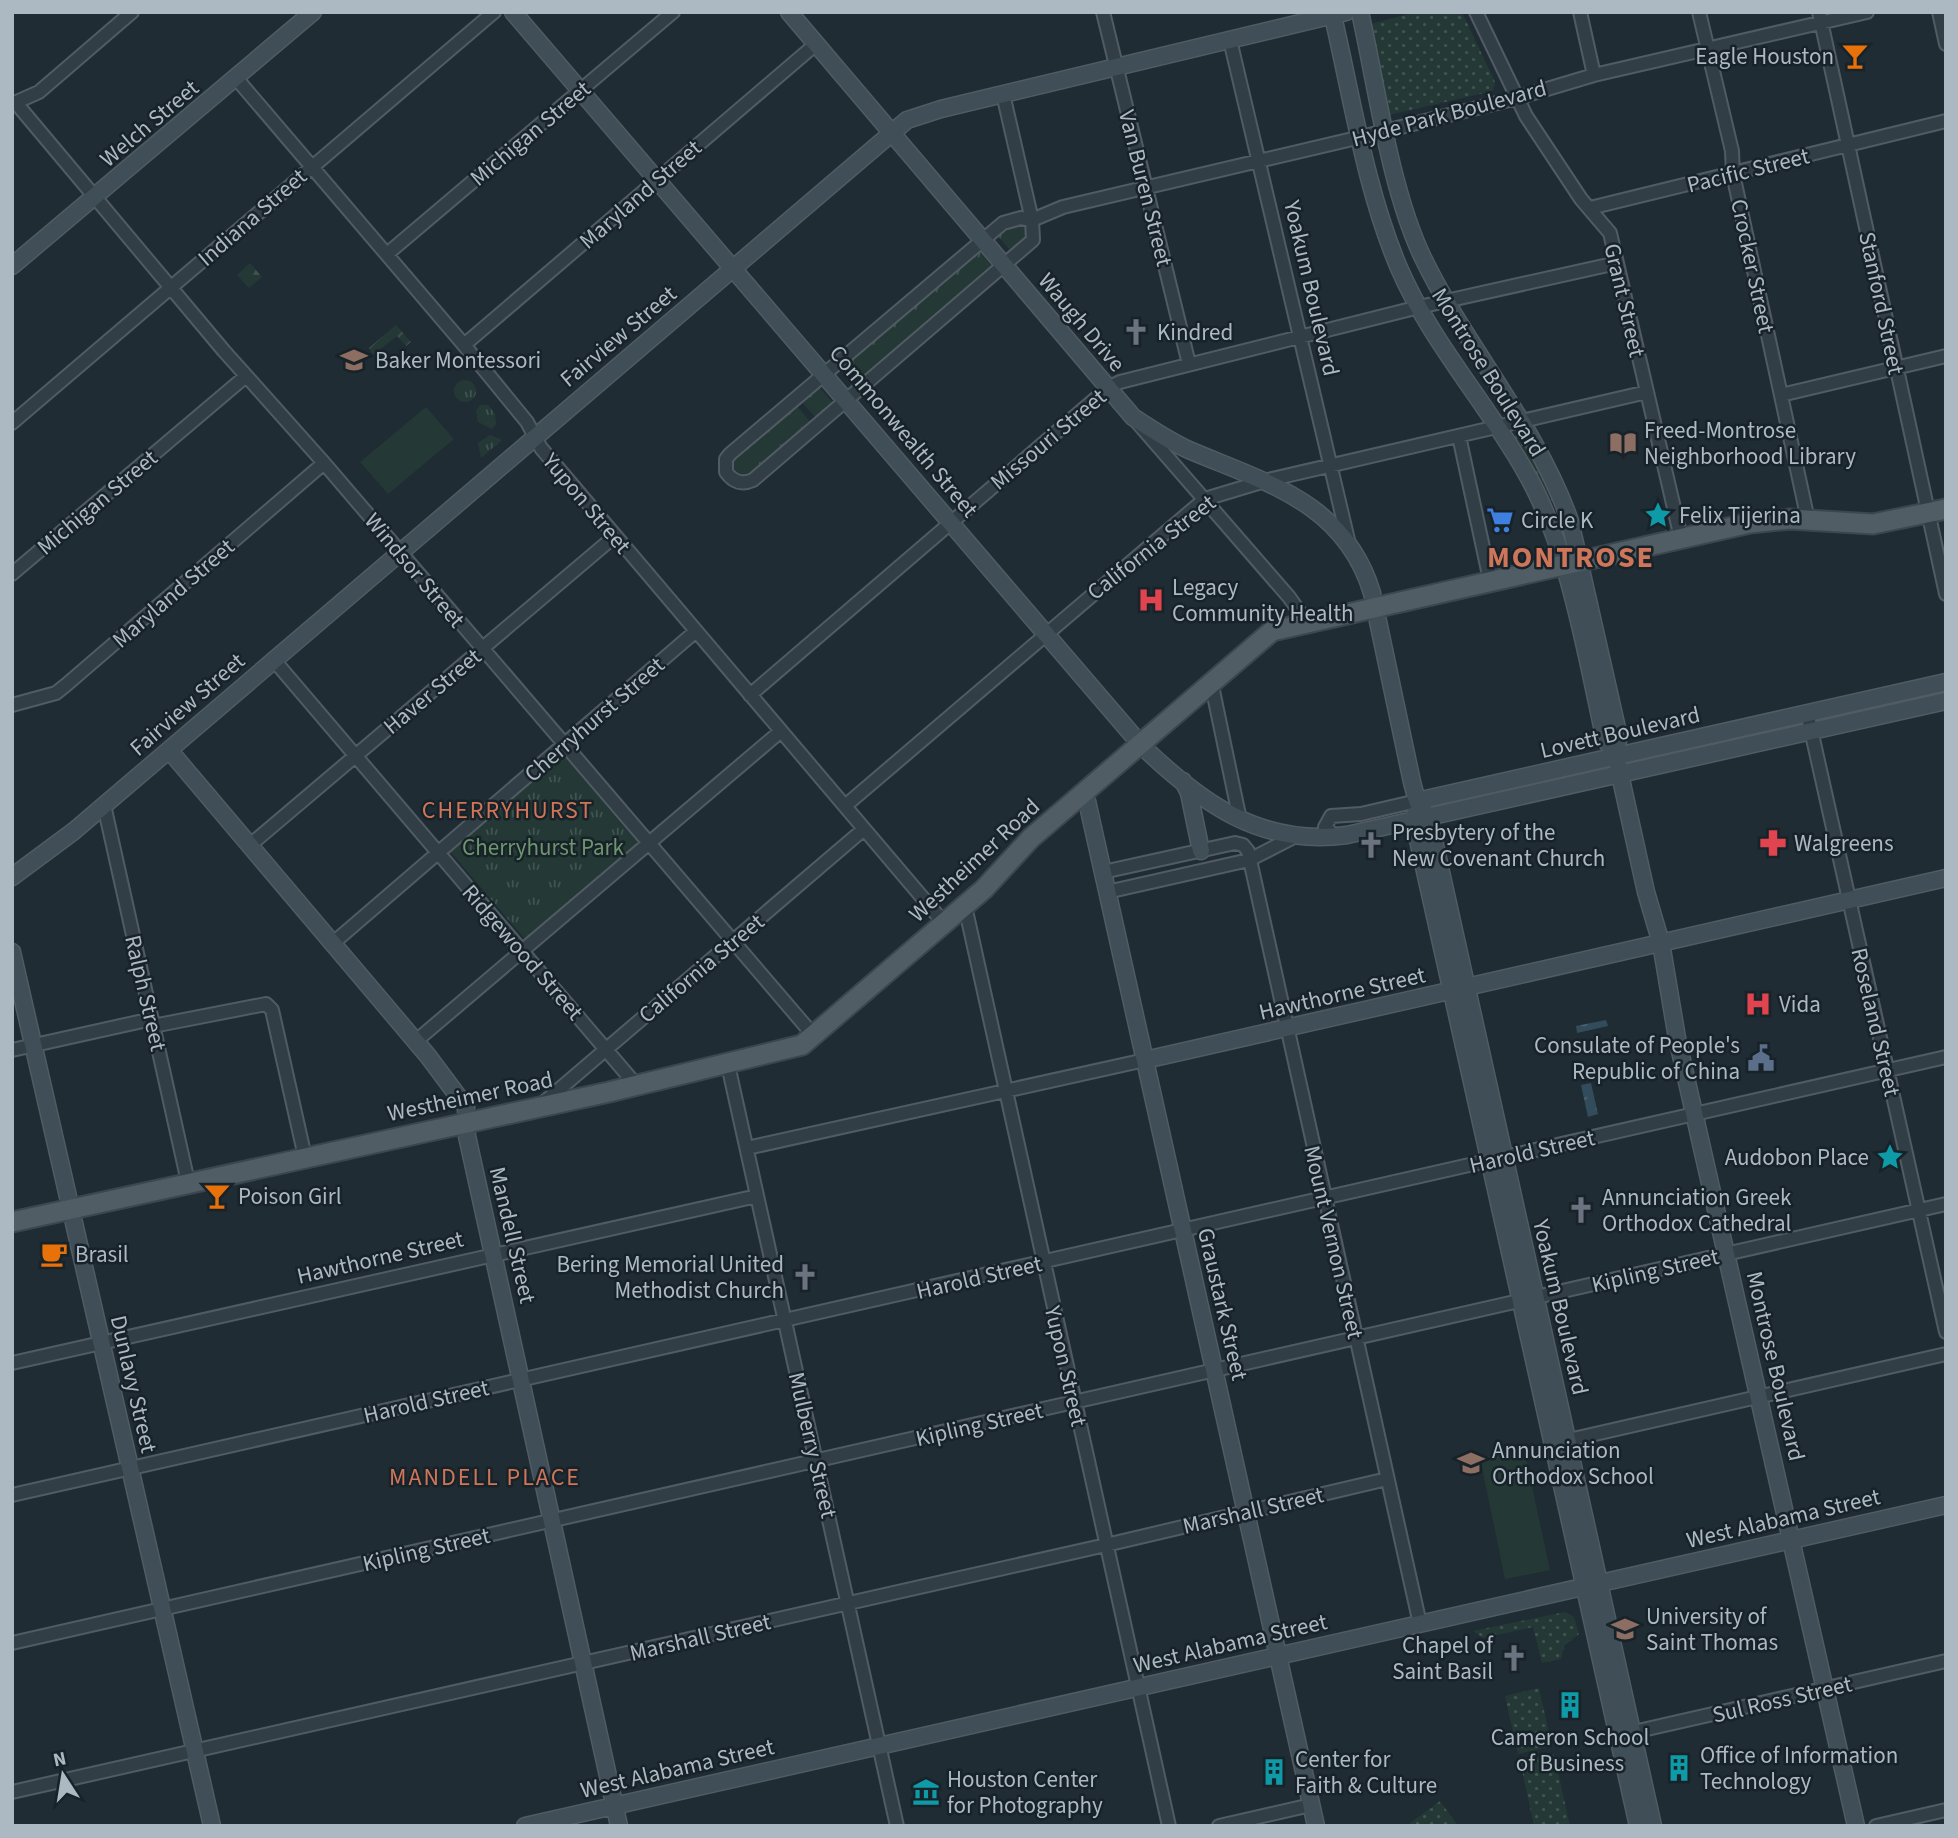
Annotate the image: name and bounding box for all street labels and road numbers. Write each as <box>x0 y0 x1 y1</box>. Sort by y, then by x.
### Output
street label: Welch Street <box>93 72 206 175</box>
street label: Hyde Park Boulevard <box>1348 72 1550 155</box>
street label: Michigan Street <box>463 73 598 194</box>
street label: Van Buren Street <box>1110 106 1181 270</box>
street label: Maryland Street <box>572 132 709 257</box>
street label: Pacific Street <box>1684 139 1813 202</box>
street label: Indiana Street <box>191 160 314 274</box>
street label: Yoakum Boulevard <box>1275 196 1348 379</box>
street label: Crocker Street <box>1722 196 1783 336</box>
street label: Stanford Street <box>1850 229 1913 378</box>
street label: Grant Street <box>1595 240 1654 360</box>
street label: Waugh Drive <box>1030 266 1133 379</box>
street label: Fairview Street <box>553 278 684 395</box>
street label: Montrose Boulevard <box>1423 281 1554 463</box>
street label: Commonwealth Street <box>821 338 986 525</box>
street label: Missouri Street <box>983 381 1114 498</box>
street label: Michigan Street <box>30 442 165 563</box>
street label: Yupon Street <box>534 445 639 561</box>
street label: California Street <box>1080 486 1223 608</box>
street label: Windsor Street <box>357 506 473 635</box>
street label: Maryland Street <box>105 531 242 656</box>
street label: Haver Street <box>376 640 489 742</box>
street label: Fairview Street <box>123 645 252 764</box>
street label: Cherryhurst Street <box>517 649 672 790</box>
street label: Lovett Boulevard <box>1537 698 1703 767</box>
street label: Westheimer Road <box>901 791 1047 930</box>
street label: Ridgewood Street <box>454 877 591 1028</box>
street label: California Street <box>631 906 772 1031</box>
street label: Ralph Street <box>116 932 175 1055</box>
street label: Roseland Street <box>1842 945 1909 1100</box>
street label: Hawthorne Street <box>1256 958 1429 1029</box>
street label: Westheimer Road <box>384 1063 556 1130</box>
street label: Harold Street <box>1466 1121 1598 1182</box>
street label: Mount Vernon Street <box>1295 1142 1372 1342</box>
street label: Mandell Street <box>481 1164 544 1307</box>
street label: Yoakum Boulevard <box>1524 1215 1597 1398</box>
street label: Hawthorne Street <box>294 1222 467 1293</box>
street label: Graustark Street <box>1189 1225 1256 1384</box>
street label: Kipling Street <box>1588 1240 1722 1301</box>
street label: Harold Street <box>913 1247 1045 1308</box>
street label: Montrose Boulevard <box>1738 1268 1813 1464</box>
street label: Yupon Street <box>1035 1302 1095 1430</box>
street label: Dunlavy Street <box>102 1312 165 1456</box>
street label: Mulberry Street <box>780 1369 845 1522</box>
street label: Harold Street <box>360 1371 492 1432</box>
street label: Kipling Street <box>912 1394 1046 1455</box>
street label: Marshall Street <box>1179 1478 1327 1543</box>
street label: West Alabama Street <box>1683 1480 1883 1557</box>
street label: Kipling Street <box>359 1519 493 1580</box>
street label: Marshall Street <box>626 1605 774 1670</box>
street label: West Alabama Street <box>1130 1605 1330 1682</box>
street label: Sul Ross Street <box>1709 1667 1855 1732</box>
street label: West Alabama Street <box>577 1730 777 1807</box>

